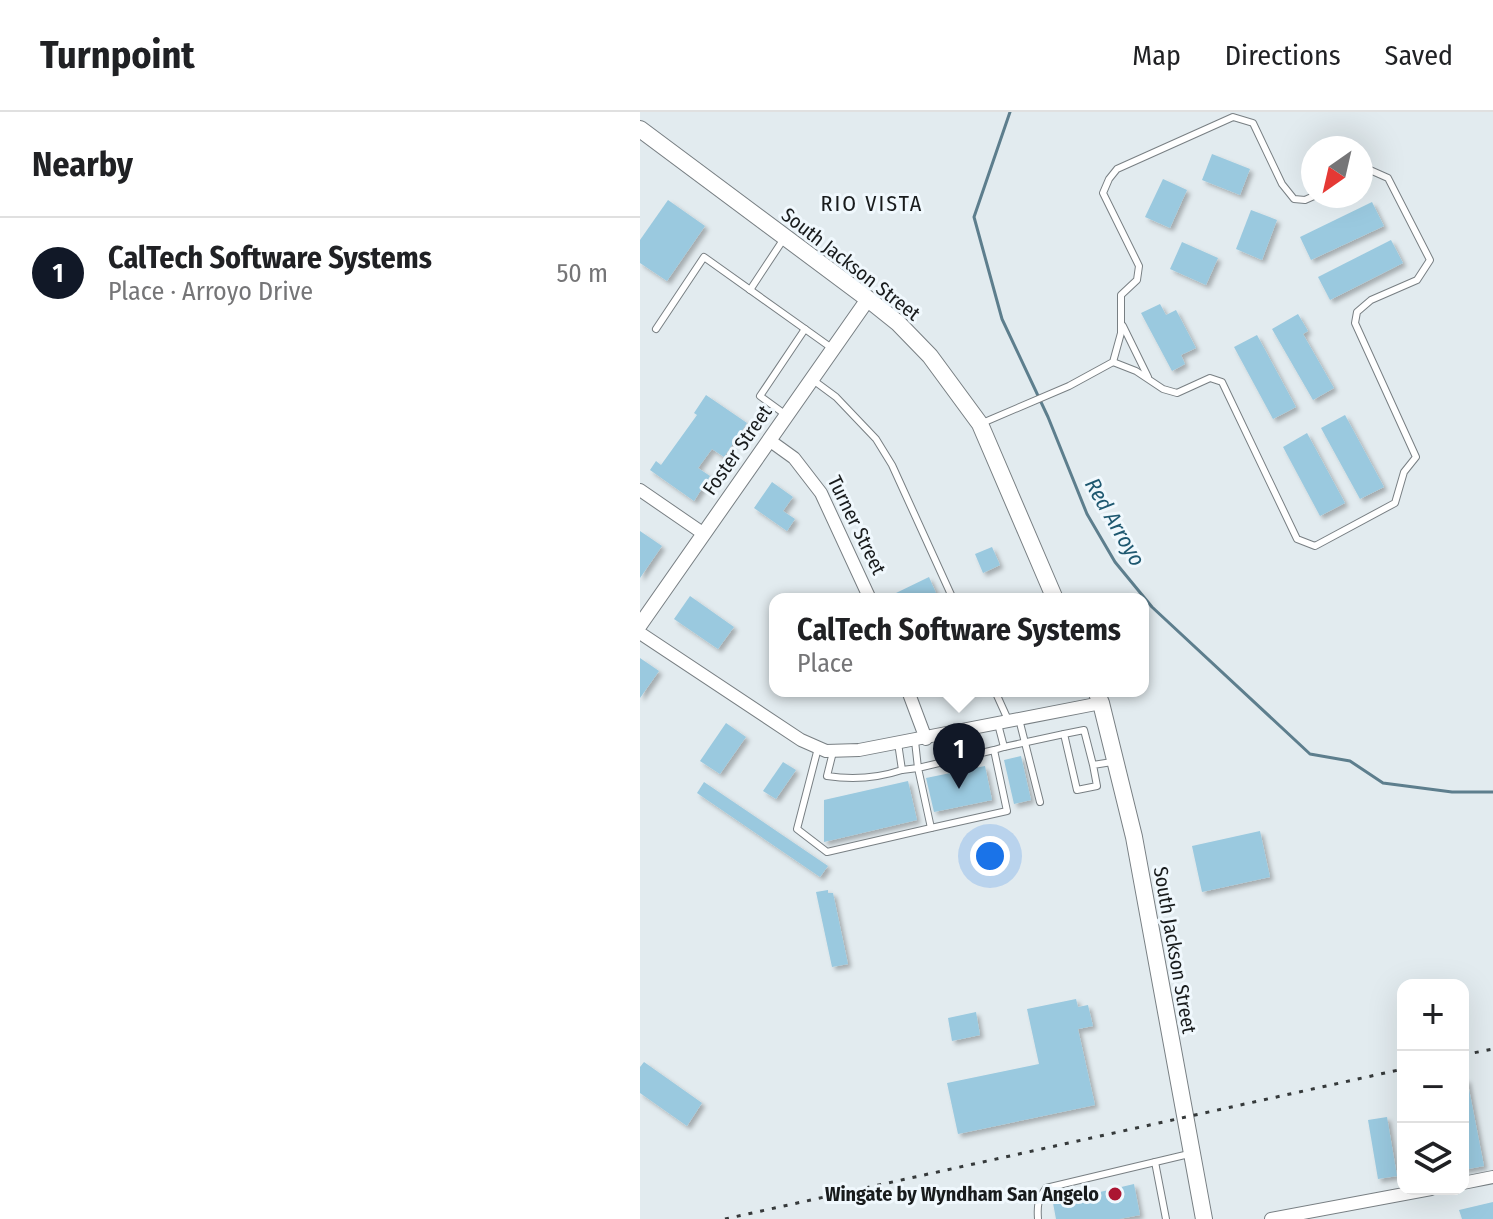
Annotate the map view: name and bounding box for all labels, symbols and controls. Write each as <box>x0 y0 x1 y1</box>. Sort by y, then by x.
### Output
text: Turnpoint <box>40 32 195 78</box>
text: Map <box>1132 39 1181 72</box>
text: Directions <box>1225 39 1341 72</box>
text: Saved <box>1385 39 1453 72</box>
north arrow <box>1301 136 1373 208</box>
text: Nearby <box>32 144 133 185</box>
district label: RIO VISTA <box>821 190 923 217</box>
street label: South Jackson Street <box>777 202 925 326</box>
text: CalTech Software Systems <box>108 240 432 276</box>
text: 1 <box>53 258 64 289</box>
text: 50 m <box>556 258 608 289</box>
text: Place · Arroyo Drive <box>108 276 313 307</box>
street label: Foster Street <box>697 400 777 500</box>
street label: Turner Street <box>823 472 891 579</box>
water label: Red Arroyo <box>1079 473 1151 571</box>
popup <box>769 593 1149 697</box>
text: CalTech Software Systems <box>797 612 1121 648</box>
text: Place <box>797 648 853 679</box>
pin: 1 <box>933 723 985 789</box>
your location <box>970 836 1010 876</box>
street label: South Jackson Street <box>1148 865 1202 1036</box>
map controls <box>1397 979 1469 1195</box>
button: + <box>1397 979 1469 1051</box>
button: − <box>1397 1051 1469 1123</box>
button: layers <box>1397 1123 1469 1195</box>
place label: Wingate by Wyndham San Angelo <box>825 1182 1099 1206</box>
marker: Wingate by Wyndham San Angelo <box>1106 1185 1124 1203</box>

